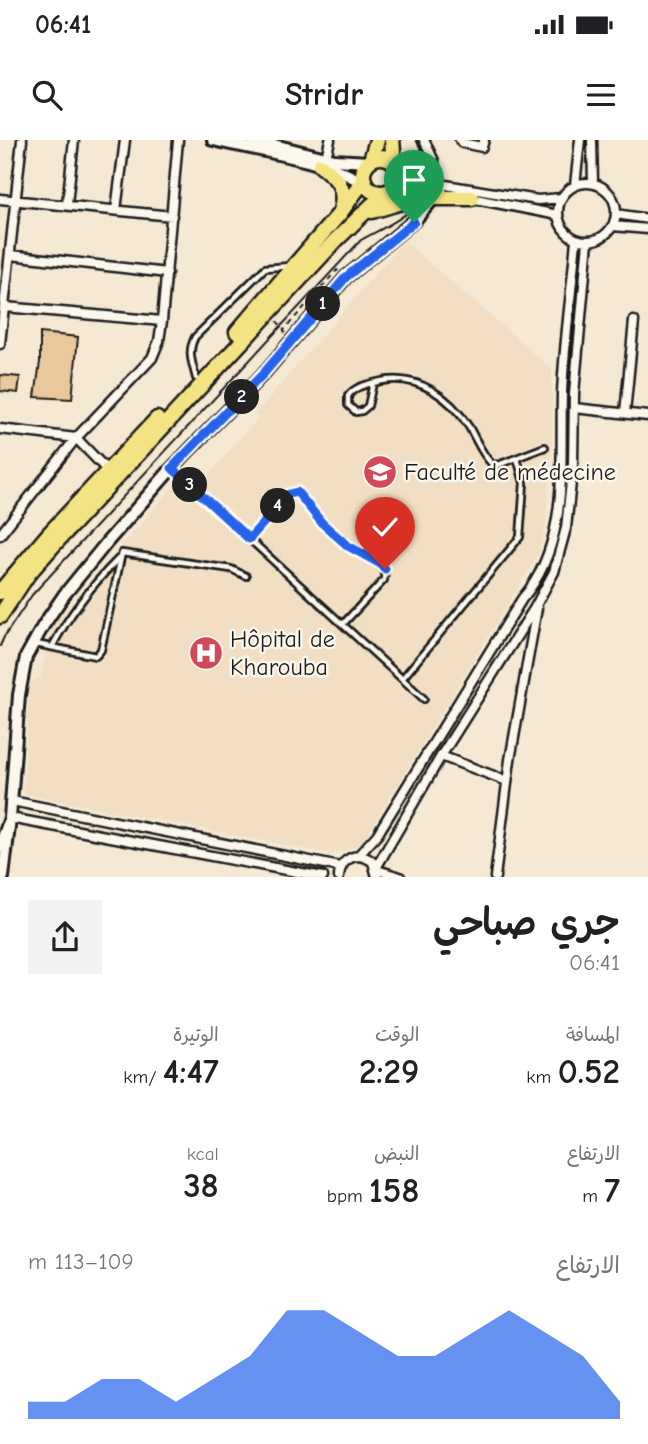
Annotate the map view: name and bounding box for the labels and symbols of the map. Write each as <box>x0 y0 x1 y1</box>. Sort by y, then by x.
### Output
pin <box>384 150 444 222</box>
pin: 1 <box>306 286 340 322</box>
pin: 2 <box>224 380 260 414</box>
school or university icon: Faculté de médecine <box>361 453 399 491</box>
place label: Faculté de médecine <box>404 458 616 486</box>
pin: 3 <box>172 468 208 502</box>
pin: 4 <box>260 488 296 524</box>
pin <box>355 497 415 569</box>
place label: Hôpital de Kharouba <box>230 625 335 681</box>
hospital icon: Hôpital de Kharouba <box>187 634 225 672</box>

